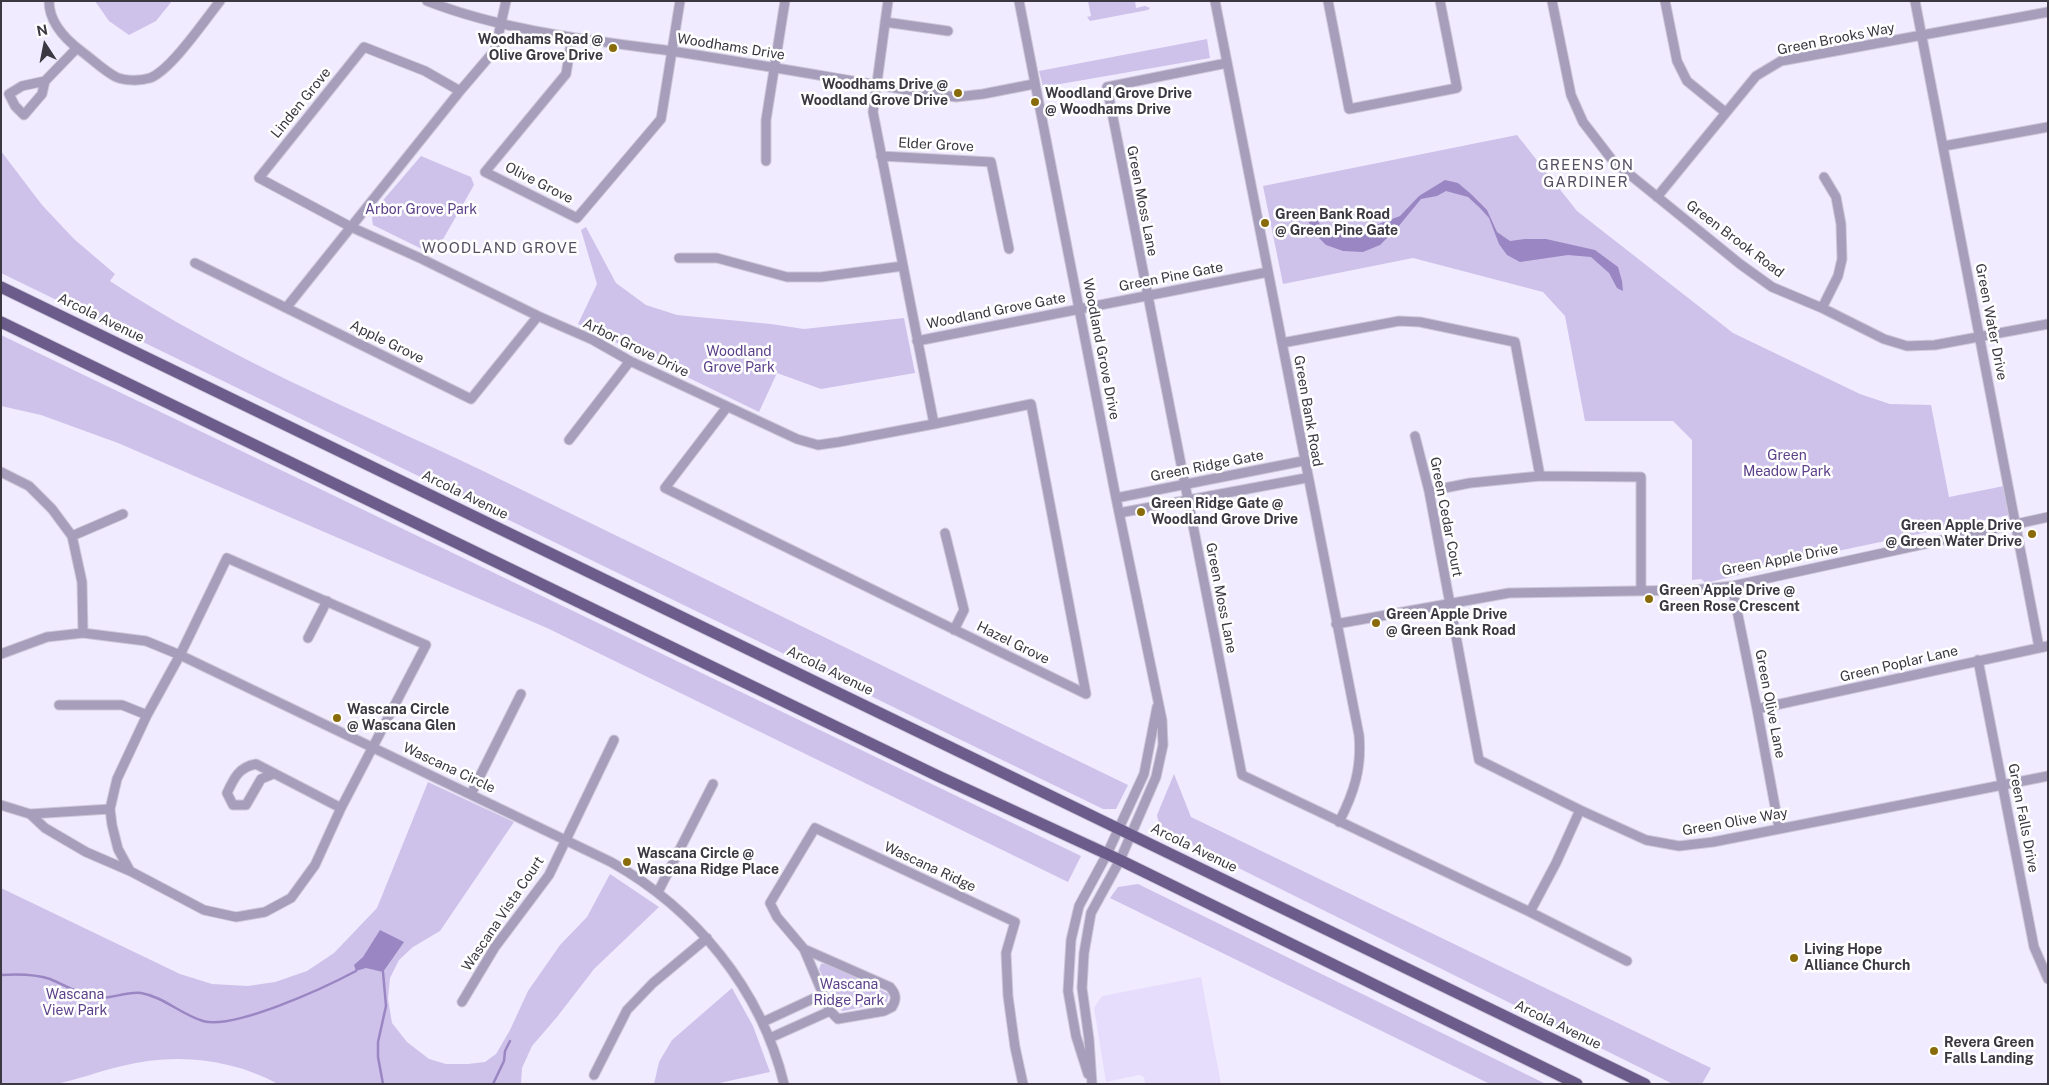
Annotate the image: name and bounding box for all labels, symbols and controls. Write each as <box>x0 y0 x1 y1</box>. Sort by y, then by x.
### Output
street label: Green Brooks Way <box>1776 19 1896 59</box>
north arrow <box>20 20 70 70</box>
text: N <box>35 21 49 39</box>
street label: Woodhams Drive <box>676 30 786 64</box>
place label: Woodhams Road @ Olive Grove Drive <box>478 32 603 64</box>
marker: Woodhams Road @ Olive Grove Drive <box>607 42 619 54</box>
street label: Linden Grove <box>267 64 335 142</box>
place label: Woodhams Drive @ Woodland Grove Drive <box>801 77 948 110</box>
place label: Woodland Grove Drive @ Woodhams Drive <box>1045 86 1192 118</box>
marker: Woodhams Drive @ Woodland Grove Drive <box>952 87 964 99</box>
marker: Woodland Grove Drive @ Woodhams Drive <box>1029 96 1041 108</box>
street label: Elder Grove <box>898 135 974 155</box>
street label: Green Moss Lane <box>1123 144 1161 258</box>
district label: GREENS ON GARDINER <box>1537 156 1635 191</box>
street label: Olive Grove <box>502 159 576 207</box>
street label: Green Brook Road <box>1683 197 1787 281</box>
park label: Arbor Grove Park <box>365 202 477 218</box>
place label: Green Bank Road @ Green Pine Gate <box>1275 207 1398 240</box>
marker: Green Bank Road @ Green Pine Gate <box>1259 217 1271 229</box>
district label: WOODLAND GROVE <box>420 239 580 257</box>
street label: Green Pine Gate <box>1118 259 1224 295</box>
street label: Green Water Drive <box>1971 262 2011 382</box>
street label: Woodland Grove Drive <box>1079 277 1123 421</box>
street label: Woodland Grove Gate <box>925 289 1067 333</box>
street label: Arcola Avenue <box>55 290 147 346</box>
street label: Arbor Grove Drive <box>580 315 692 381</box>
street label: Apple Grove <box>347 317 427 367</box>
park label: Woodland Grove Park <box>703 344 775 377</box>
street label: Green Bank Road <box>1290 354 1326 468</box>
street label: Green Ridge Gate <box>1149 447 1265 485</box>
park label: Green Meadow Park <box>1743 448 1831 481</box>
street label: Green Cedar Court <box>1426 456 1466 578</box>
street label: Arcola Avenue <box>419 467 511 523</box>
place label: Green Ridge Gate @ Woodland Grove Drive <box>1151 496 1298 528</box>
marker: Green Ridge Gate @ Woodland Grove Drive <box>1135 506 1147 518</box>
place label: Green Apple Drive @ Green Water Drive <box>1885 518 2022 550</box>
marker: Green Apple Drive @ Green Water Drive <box>2026 528 2038 540</box>
street label: Green Apple Drive <box>1720 540 1840 580</box>
street label: Green Moss Lane <box>1202 541 1240 655</box>
place label: Green Apple Drive @ Green Rose Crescent <box>1659 583 1800 616</box>
marker: Green Apple Drive @ Green Rose Crescent <box>1643 593 1655 605</box>
place label: Green Apple Drive @ Green Bank Road <box>1386 607 1516 640</box>
marker: Green Apple Drive @ Green Bank Road <box>1370 617 1382 629</box>
street label: Hazel Grove <box>974 618 1052 668</box>
street label: Green Poplar Lane <box>1838 642 1960 686</box>
street label: Arcola Avenue <box>784 643 876 699</box>
street label: Green Olive Lane <box>1751 648 1789 760</box>
place label: Wascana Circle @ Wascana Glen <box>347 702 456 734</box>
marker: Wascana Circle @ Wascana Glen <box>331 712 343 724</box>
street label: Wascana Circle <box>400 739 498 797</box>
street label: Green Falls Drive <box>2004 762 2042 874</box>
street label: Green Olive Way <box>1681 804 1789 840</box>
street label: Arcola Avenue <box>1148 820 1240 876</box>
street label: Wascana Ridge <box>881 838 979 896</box>
place label: Wascana Circle @ Wascana Ridge Place <box>637 846 779 879</box>
street label: Wascana Vista Court <box>458 853 548 975</box>
marker: Wascana Circle @ Wascana Ridge Place <box>621 856 633 868</box>
place label: Living Hope Alliance Church <box>1804 942 1910 974</box>
marker: Living Hope Alliance Church <box>1788 952 1800 964</box>
park label: Wascana Ridge Park <box>814 977 884 1010</box>
park label: Wascana View Park <box>43 987 107 1020</box>
street label: Arcola Avenue <box>1512 997 1604 1053</box>
place label: Revera Green Falls Landing <box>1944 1035 2034 1068</box>
marker: Revera Green Falls Landing <box>1928 1045 1940 1057</box>

